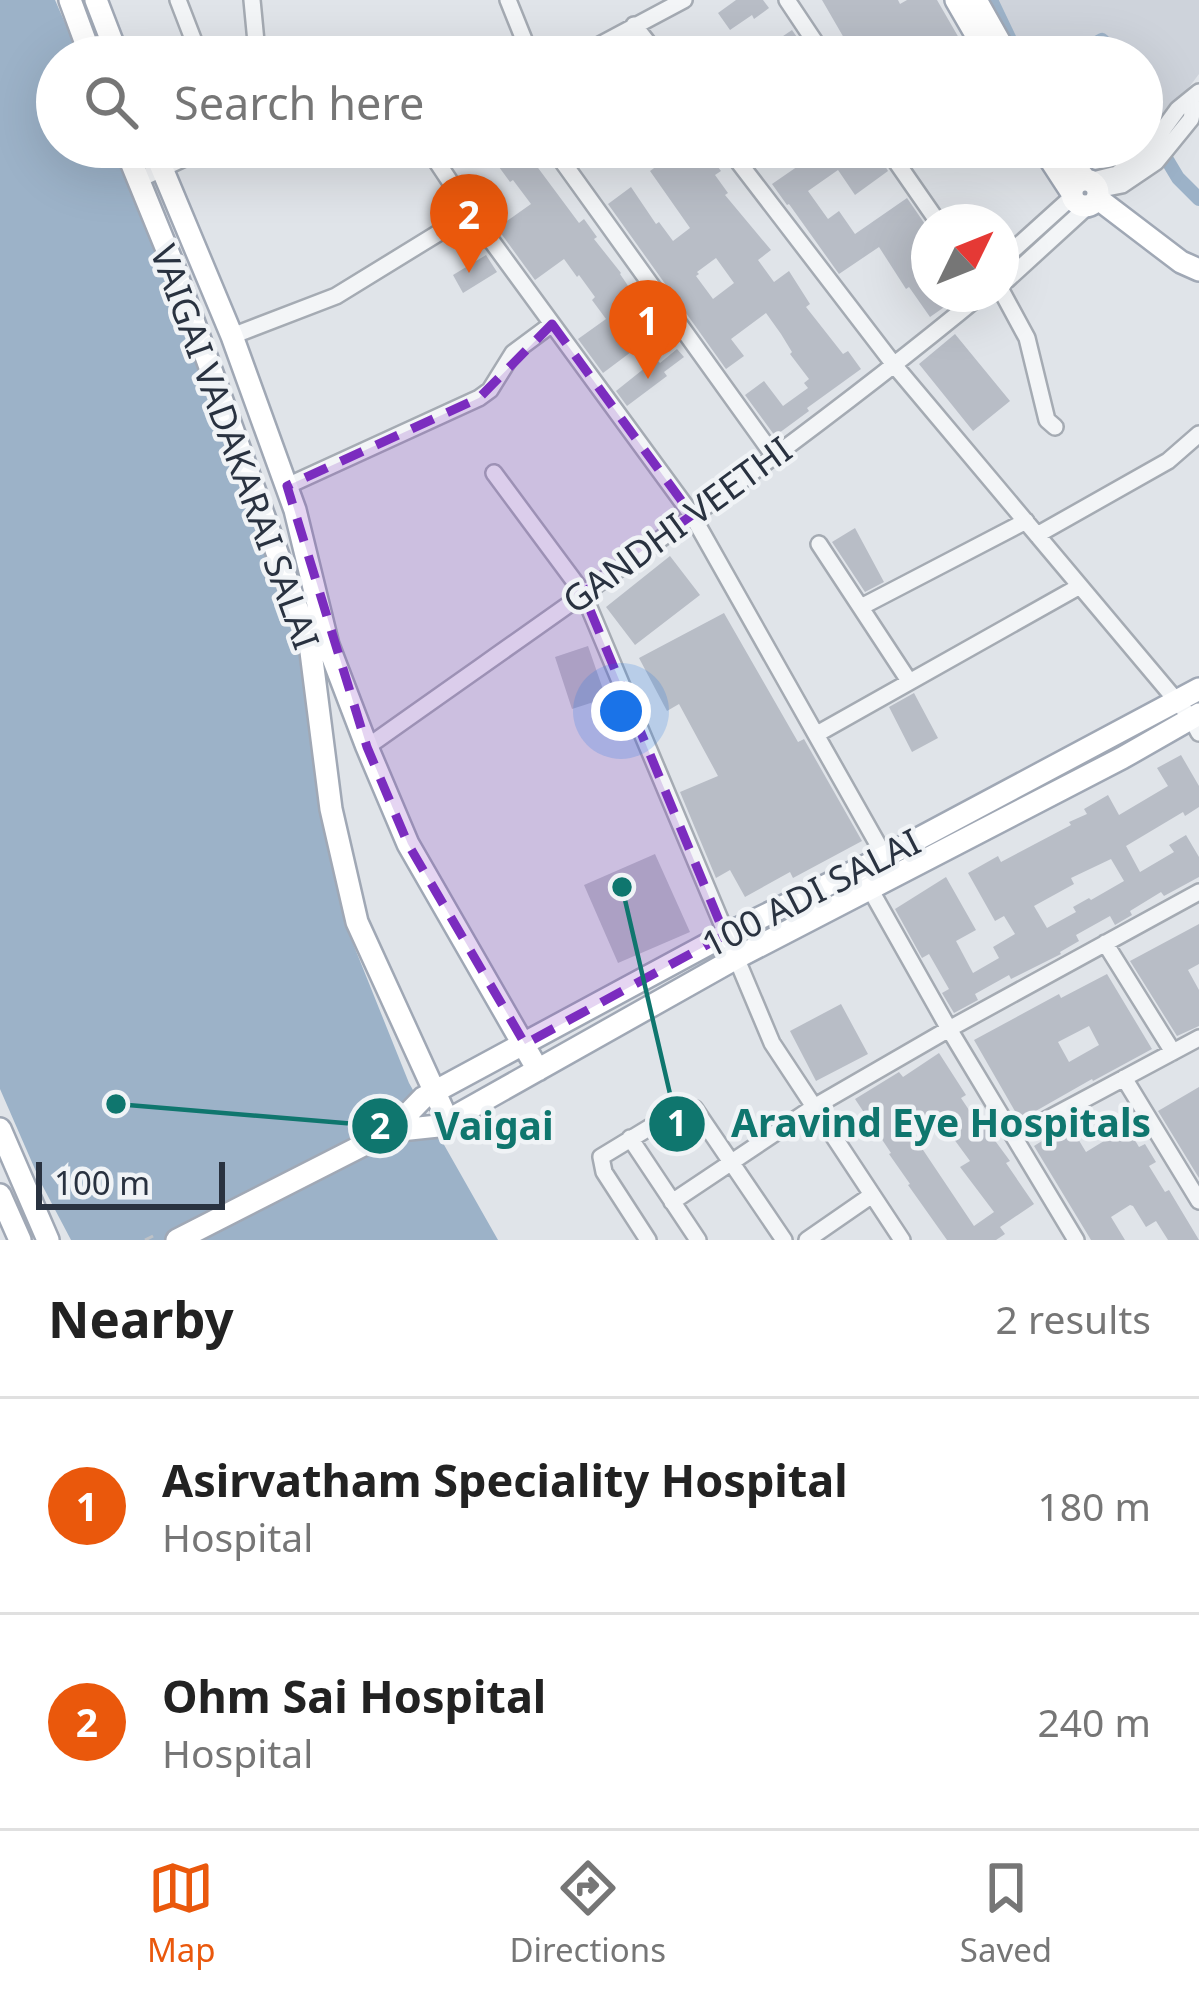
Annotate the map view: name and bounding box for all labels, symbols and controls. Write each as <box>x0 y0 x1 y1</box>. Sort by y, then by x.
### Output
search box <box>36 36 1163 168</box>
icon: search <box>78 69 144 135</box>
text: Search here <box>174 72 424 133</box>
pin: 2 <box>430 174 508 273</box>
north arrow <box>911 204 1019 312</box>
street label: VAIGAI VADAKARAI SALAI <box>139 238 332 656</box>
pin: 1 <box>609 280 687 379</box>
street label: GANDHI VEETHI <box>552 425 801 624</box>
your location <box>591 681 651 741</box>
street label: 100 ADI SALAI <box>693 817 928 969</box>
callout: Aravind Eye Hospitals <box>647 1086 1175 1161</box>
callout: Vaigai <box>350 1089 577 1164</box>
text: Aravind Eye Hospitals <box>731 1095 1151 1148</box>
text: Vaigai <box>434 1098 554 1151</box>
text: 1 <box>667 1098 687 1147</box>
text: 2 <box>370 1101 390 1150</box>
scale bar <box>36 1156 225 1209</box>
text: 100 m <box>54 1160 150 1205</box>
text: Nearby <box>48 1283 234 1353</box>
text: 2 results <box>996 1292 1151 1345</box>
text: Asirvatham Speciality Hospital <box>162 1449 848 1510</box>
text: 1 <box>76 1479 98 1532</box>
text: 180 m <box>1037 1479 1151 1532</box>
text: Hospital <box>162 1510 313 1563</box>
text: Ohm Sai Hospital <box>162 1665 546 1726</box>
text: 2 <box>76 1695 98 1748</box>
text: 240 m <box>1037 1695 1151 1748</box>
text: Hospital <box>162 1726 313 1779</box>
tab: Map <box>147 1855 216 1972</box>
tab: Directions <box>509 1855 666 1972</box>
tab: Saved <box>960 1855 1052 1972</box>

